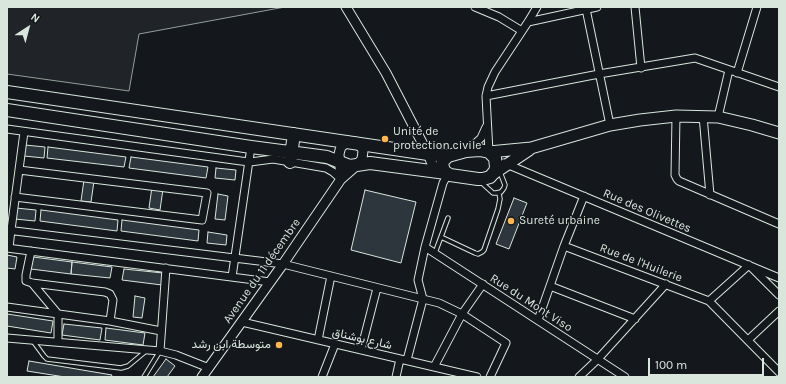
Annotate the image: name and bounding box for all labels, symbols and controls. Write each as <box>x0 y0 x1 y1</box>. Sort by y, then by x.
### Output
north arrow <box>8 8 48 48</box>
text: N <box>28 10 42 25</box>
place label: Unité de protection civile <box>393 125 481 153</box>
marker: Unité de protection civile <box>380 134 390 144</box>
street label: Rue des Olivettes <box>601 186 693 236</box>
place label: Sureté urbaine <box>519 214 600 228</box>
street label: Avenue du 11 décembre <box>220 216 304 326</box>
marker: Sureté urbaine <box>506 216 516 226</box>
street label: Rue de l'Huilerie <box>598 241 684 285</box>
street label: Rue du Mont Viso <box>487 271 575 335</box>
street label: شارع بوشناق <box>331 325 393 353</box>
place label: متوسطة ابن رشد <box>191 338 271 352</box>
marker: متوسطة ابن رشد <box>274 340 284 350</box>
scale bar <box>650 350 766 376</box>
text: 100 m <box>655 358 687 372</box>

